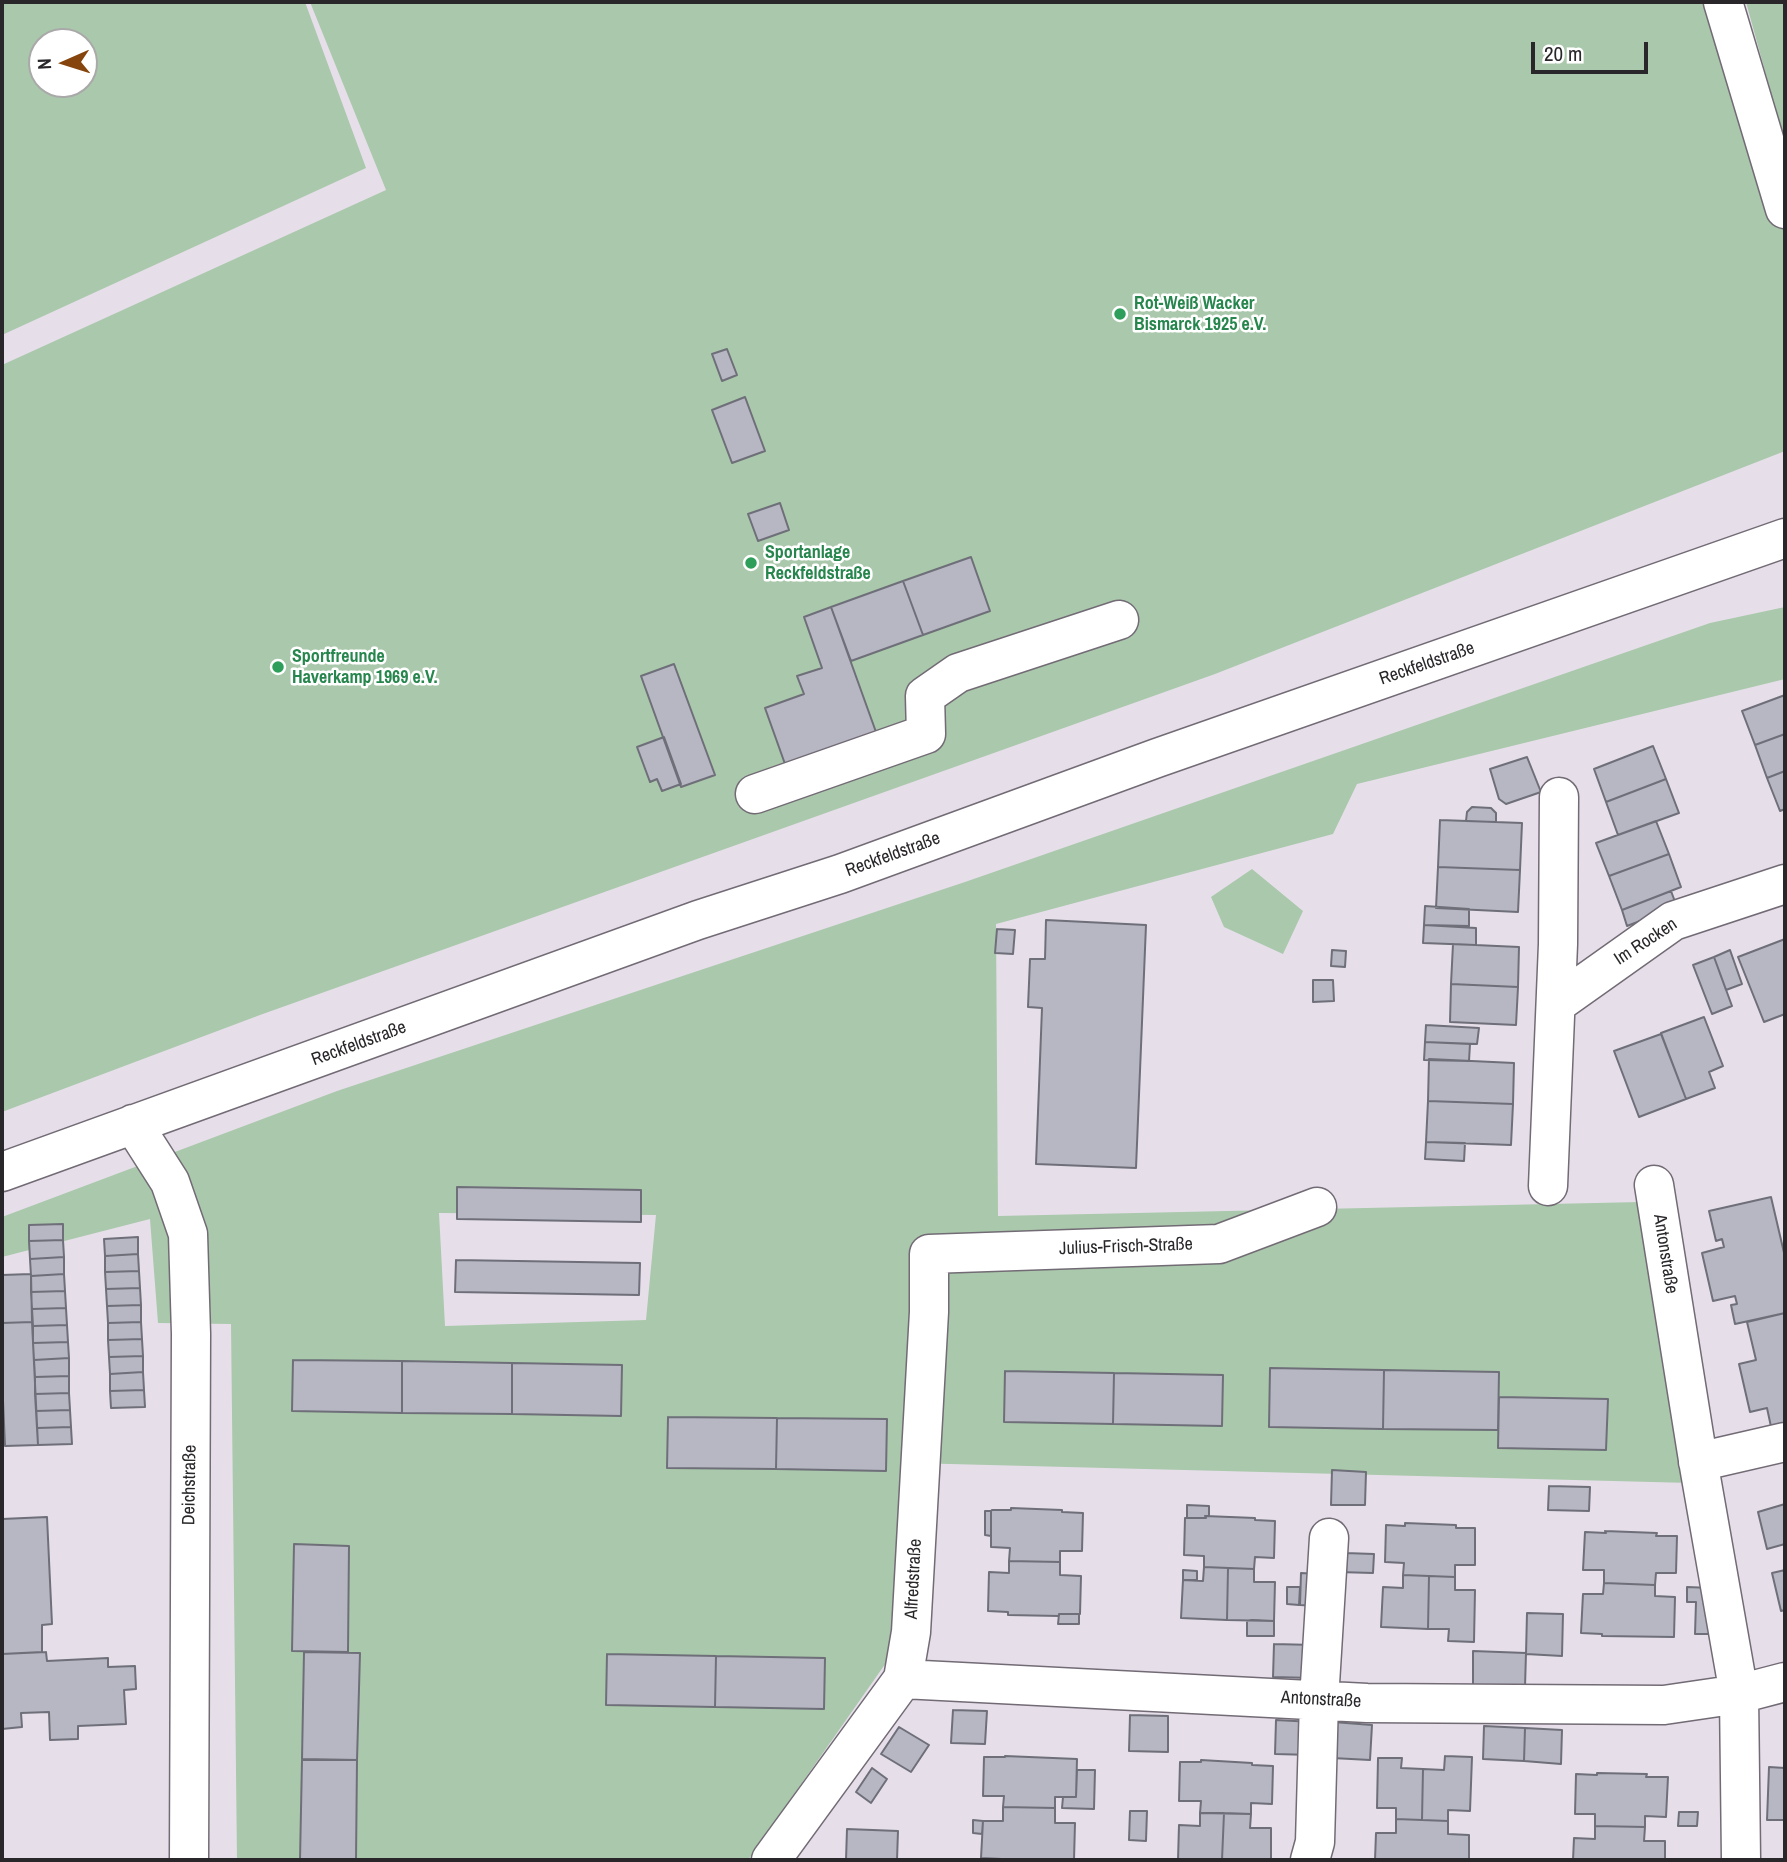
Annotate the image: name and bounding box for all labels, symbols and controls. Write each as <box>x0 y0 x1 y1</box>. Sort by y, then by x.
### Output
north arrow <box>28 28 98 98</box>
scale bar <box>1535 28 1652 72</box>
text: 20 m <box>1544 39 1582 68</box>
text: N <box>31 58 57 70</box>
place label: Rot-Weiß Wacker Bismarck 1925 e.V. <box>1134 293 1266 336</box>
marker: Rot-Weiß Wacker Bismarck 1925 e.V. <box>1112 306 1128 322</box>
place label: Sportanlage Reckfeldstraße <box>765 542 871 584</box>
marker: Sportanlage Reckfeldstraße <box>743 555 759 571</box>
street label: Reckfeldstraße <box>1377 638 1477 690</box>
place label: Sportfreunde Haverkamp 1969 e.V. <box>292 646 438 688</box>
marker: Sportfreunde Haverkamp 1969 e.V. <box>270 659 286 675</box>
street label: Reckfeldstraße <box>843 828 943 882</box>
street label: Im Rocken <box>1611 914 1681 970</box>
street label: Reckfeldstraße <box>309 1017 409 1071</box>
street label: Antonstraße <box>1648 1213 1682 1295</box>
street label: Julius-Frisch-Straße <box>1059 1234 1193 1260</box>
street label: Deichstraße <box>179 1445 201 1525</box>
street label: Alfredstraße <box>901 1538 927 1620</box>
street label: Antonstraße <box>1280 1687 1362 1713</box>

